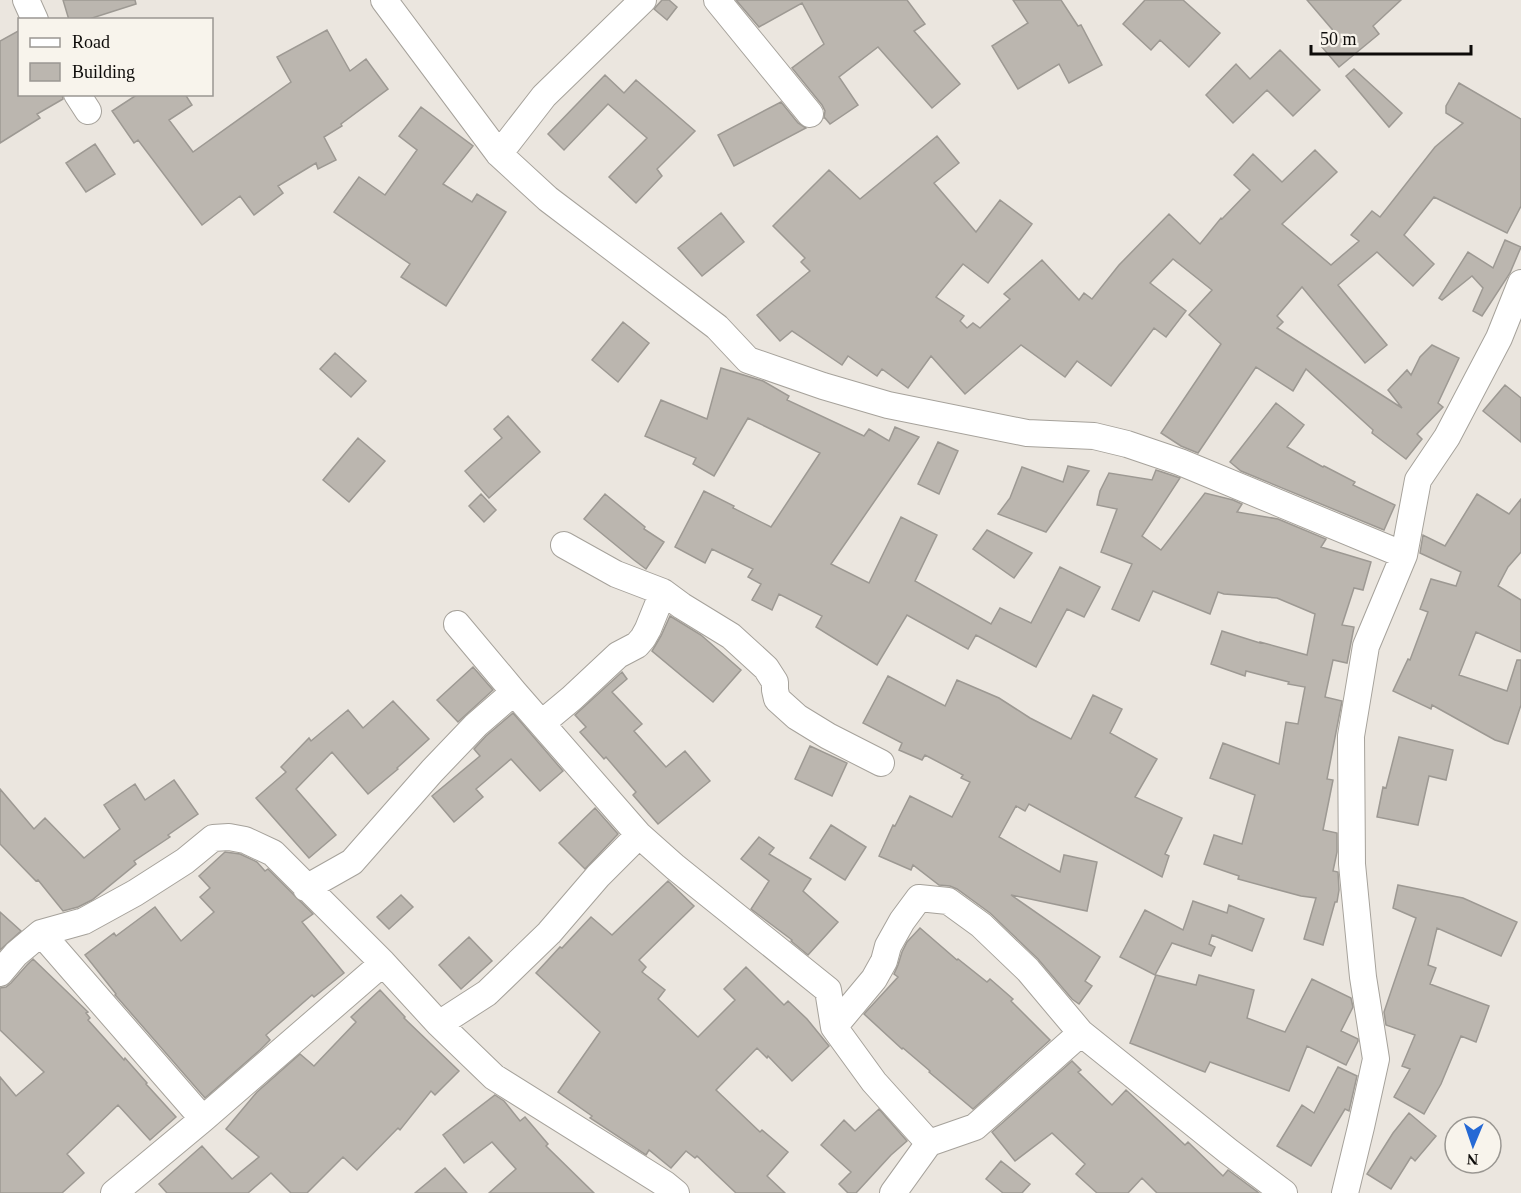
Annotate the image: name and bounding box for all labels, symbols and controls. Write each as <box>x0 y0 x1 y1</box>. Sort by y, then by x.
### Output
legend <box>18 18 213 96</box>
scale bar <box>1311 18 1472 56</box>
text: 50 m <box>1320 29 1357 49</box>
text: Road <box>72 32 110 52</box>
text: Building <box>72 62 135 82</box>
north arrow <box>1443 1115 1503 1175</box>
text: N <box>1466 1151 1479 1168</box>

